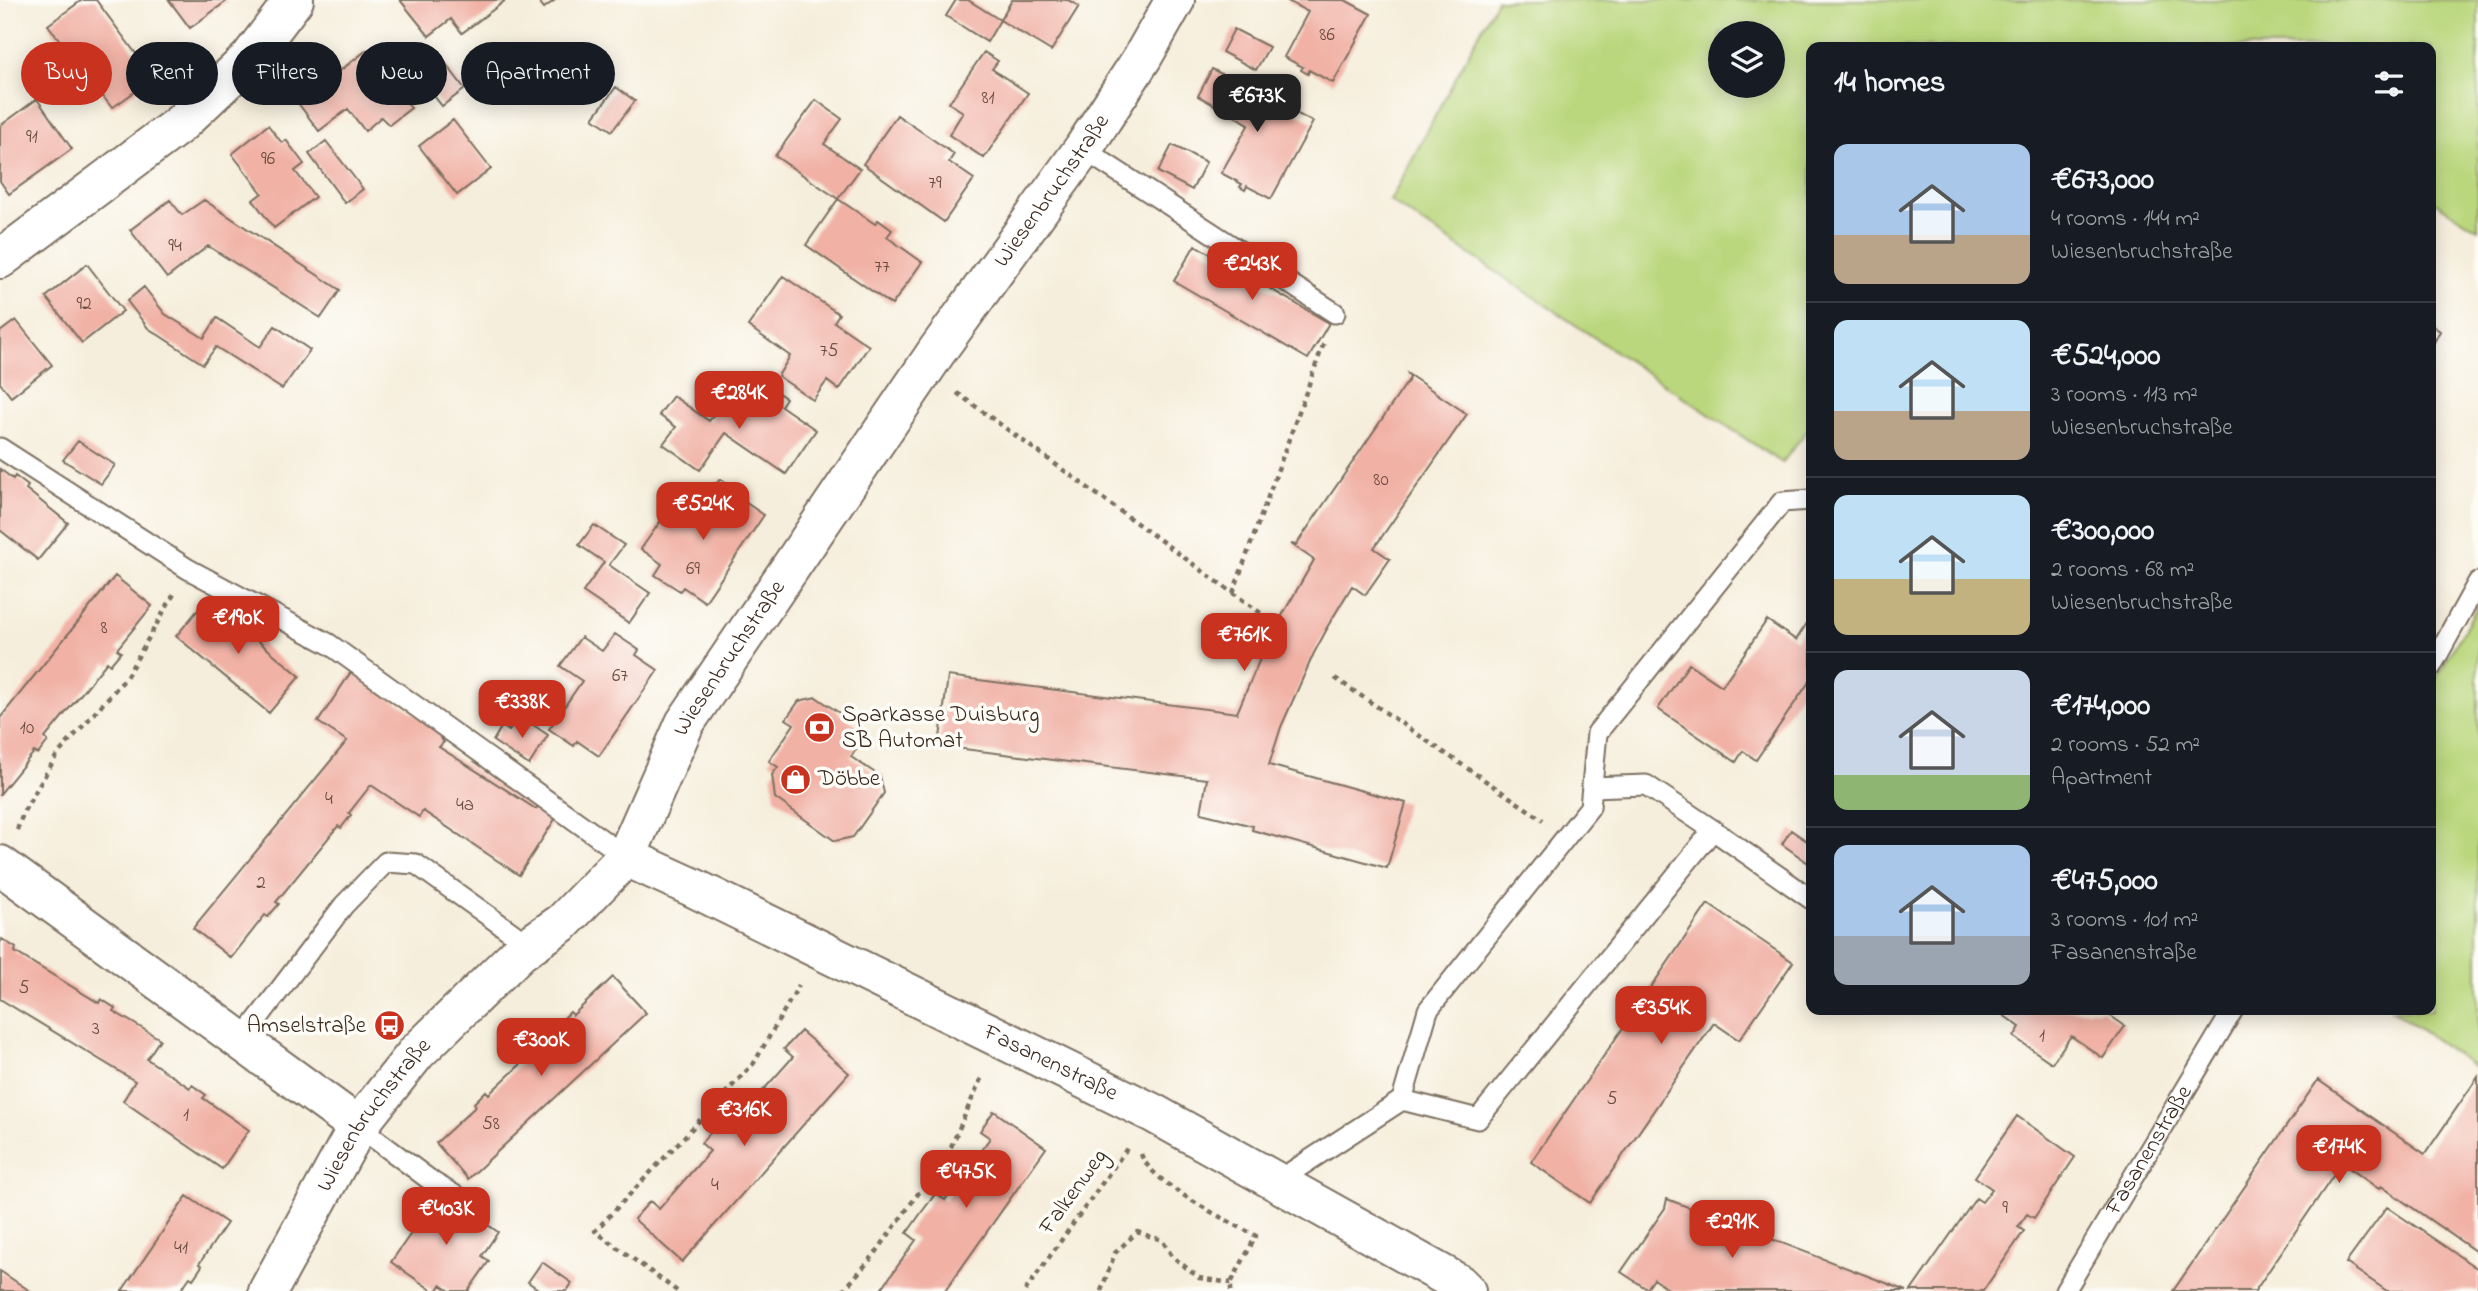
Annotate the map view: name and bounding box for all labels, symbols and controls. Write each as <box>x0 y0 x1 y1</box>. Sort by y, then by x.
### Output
map controls <box>1708 21 1785 98</box>
button: layers <box>1708 21 1785 98</box>
house number: 86 <box>1319 22 1335 49</box>
chip: Buy <box>21 42 112 105</box>
chip: Rent <box>126 42 218 105</box>
chip: Filters <box>232 42 342 105</box>
chip: New <box>356 42 447 105</box>
chip: Apartment <box>461 42 615 105</box>
text: 14 homes <box>1834 62 1945 106</box>
icon: filters <box>2370 65 2408 103</box>
pin: €673K <box>1208 74 1306 134</box>
text: €673K <box>1229 80 1285 113</box>
house number: 81 <box>981 85 995 112</box>
street label: Wiesenbruchstraße <box>986 107 1118 275</box>
house number: 91 <box>26 124 38 151</box>
house number: 96 <box>261 146 275 173</box>
text: €673,000 <box>2051 159 2154 203</box>
house number: 79 <box>928 170 942 197</box>
icon: home <box>1890 172 1974 256</box>
text: 4 rooms · 144 m² <box>2051 203 2200 236</box>
house number: 94 <box>168 233 182 260</box>
text: Wiesenbruchstraße <box>2051 236 2233 269</box>
pin: €243K <box>1203 243 1301 302</box>
text: €243K <box>1223 248 1281 281</box>
house number: 77 <box>874 254 890 281</box>
house number: 92 <box>76 291 92 318</box>
text: €524,000 <box>2051 335 2160 379</box>
house number: 75 <box>820 338 838 365</box>
icon: home <box>1890 348 1974 432</box>
pin: €284K <box>690 372 788 431</box>
text: €284K <box>711 377 767 410</box>
text: 3 rooms · 113 m² <box>2051 379 2198 412</box>
text: Wiesenbruchstraße <box>2051 412 2233 445</box>
house number: 80 <box>1373 467 1389 494</box>
pin: €524K <box>654 482 752 542</box>
text: €524K <box>672 488 734 521</box>
text: €300,000 <box>2051 510 2154 554</box>
icon: home <box>1890 523 1974 607</box>
text: 2 rooms · 68 m² <box>2051 554 2194 587</box>
house number: 69 <box>686 556 700 583</box>
street label: Wiesenbruchstraße <box>665 573 794 741</box>
text: Wiesenbruchstraße <box>2051 587 2233 620</box>
pin: €190K <box>189 596 287 656</box>
text: €190K <box>212 602 264 635</box>
pin: €761K <box>1195 614 1293 673</box>
house number: 8 <box>100 615 108 642</box>
text: €761K <box>1217 619 1271 652</box>
house number: 67 <box>612 663 628 690</box>
pin: €338K <box>473 680 571 740</box>
text: €174,000 <box>2051 685 2150 729</box>
text: €338K <box>495 686 549 719</box>
icon: home <box>1890 698 1974 782</box>
place label: Sparkasse Duisburg SB Automat <box>842 699 1039 758</box>
bank icon: Sparkasse Duisburg SB Automat <box>802 711 836 745</box>
house number: 10 <box>20 715 34 742</box>
text: 2 rooms · 52 m² <box>2051 729 2200 762</box>
shop icon: Döbbe <box>778 762 812 796</box>
text: Apartment <box>2051 762 2152 795</box>
place label: Döbbe <box>817 763 881 796</box>
house number: 4 <box>325 786 333 813</box>
house number: 4a <box>456 792 474 819</box>
text: €475,000 <box>2051 860 2158 904</box>
house number: 2 <box>256 870 266 897</box>
icon: home <box>1890 873 1974 957</box>
text: 3 rooms · 101 m² <box>2051 904 2198 937</box>
text: Fasanenstraße <box>2051 937 2197 970</box>
house number: 5 <box>19 975 30 1002</box>
pin: €354K <box>1612 986 1710 1046</box>
text: €354K <box>1631 992 1691 1025</box>
bus stop icon: Amselstraße <box>372 1009 406 1043</box>
place label: Amselstraße <box>247 1010 367 1043</box>
house number: 3 <box>92 1016 100 1043</box>
street label: Fasanenstraße <box>977 1016 1124 1110</box>
pin: €300K <box>492 1018 590 1078</box>
house number: 1 <box>2039 1023 2045 1050</box>
text: €300K <box>513 1024 569 1057</box>
street label: Wiesenbruchstraße <box>309 1030 439 1198</box>
street label: Fasanenstraße <box>2097 1079 2201 1222</box>
house number: 5 <box>1607 1086 1618 1113</box>
pin: €316K <box>695 1088 793 1148</box>
text: €316K <box>717 1094 771 1127</box>
house number: 1 <box>183 1102 189 1129</box>
house number: 58 <box>482 1111 500 1138</box>
pin: €174K <box>2290 1126 2388 1185</box>
text: €174K <box>2312 1131 2366 1164</box>
street label: Falkenweg <box>1031 1142 1117 1243</box>
pin: €475K <box>917 1150 1015 1210</box>
text: €475K <box>936 1156 996 1189</box>
house number: 4 <box>711 1172 719 1199</box>
pin: €403K <box>397 1188 495 1247</box>
text: €403K <box>418 1193 474 1226</box>
house number: 9 <box>2002 1195 2008 1222</box>
pin: €291K <box>1683 1200 1781 1260</box>
text: €291K <box>1706 1206 1758 1239</box>
house number: 41 <box>174 1235 188 1262</box>

